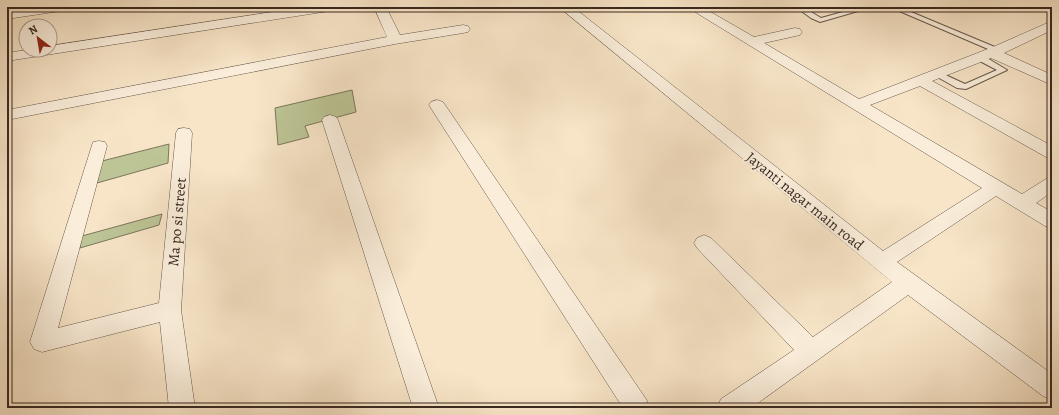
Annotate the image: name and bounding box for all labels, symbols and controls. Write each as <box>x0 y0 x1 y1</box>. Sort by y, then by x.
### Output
north arrow <box>18 18 58 58</box>
text: N <box>26 21 40 38</box>
street label: Jayanti nagar main road <box>742 147 869 255</box>
street label: Ma po si street <box>163 177 191 267</box>

